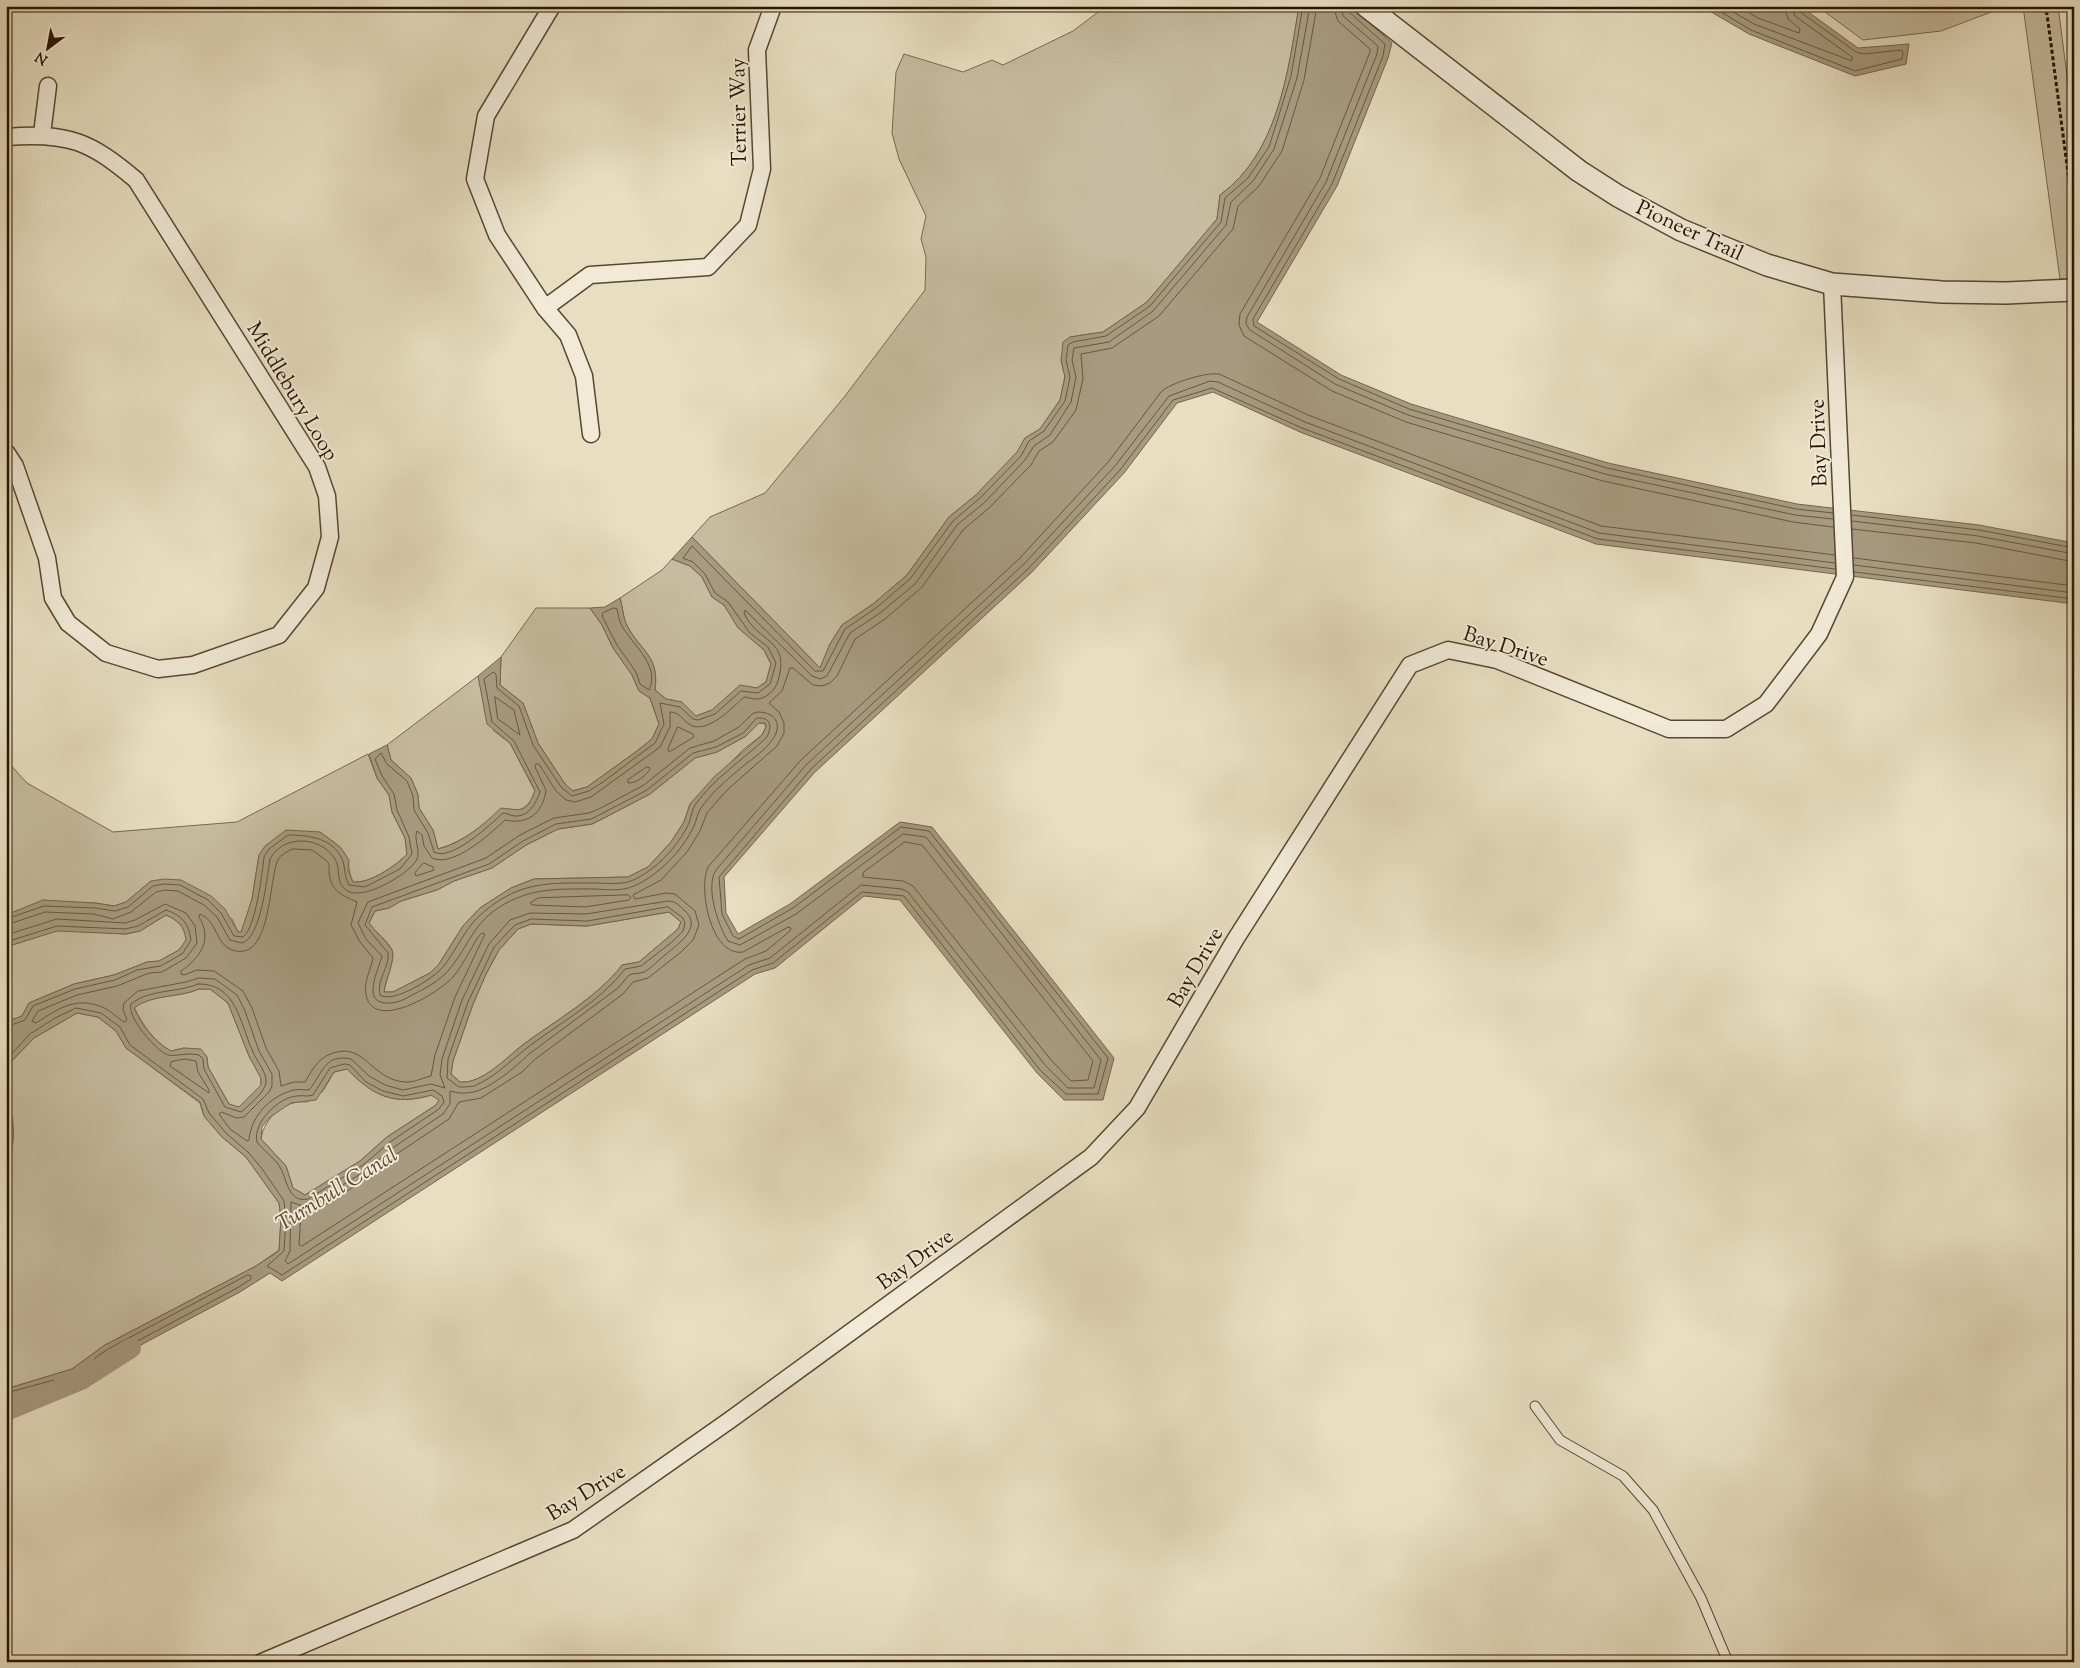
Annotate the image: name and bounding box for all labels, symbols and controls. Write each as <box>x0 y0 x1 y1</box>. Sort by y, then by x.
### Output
north arrow <box>22 22 72 72</box>
text: N <box>32 46 52 69</box>
street label: Terrier Way <box>724 57 756 166</box>
street label: Pioneer Trail <box>1631 194 1748 270</box>
street label: Middlebury Loop <box>238 317 345 467</box>
street label: Bay Drive <box>1803 398 1837 487</box>
street label: Bay Drive <box>1459 620 1552 676</box>
street label: Bay Drive <box>1162 922 1232 1014</box>
water label: Turnbull Canal <box>271 1140 405 1241</box>
street label: Bay Drive <box>872 1223 961 1299</box>
street label: Bay Drive <box>542 1458 632 1530</box>

